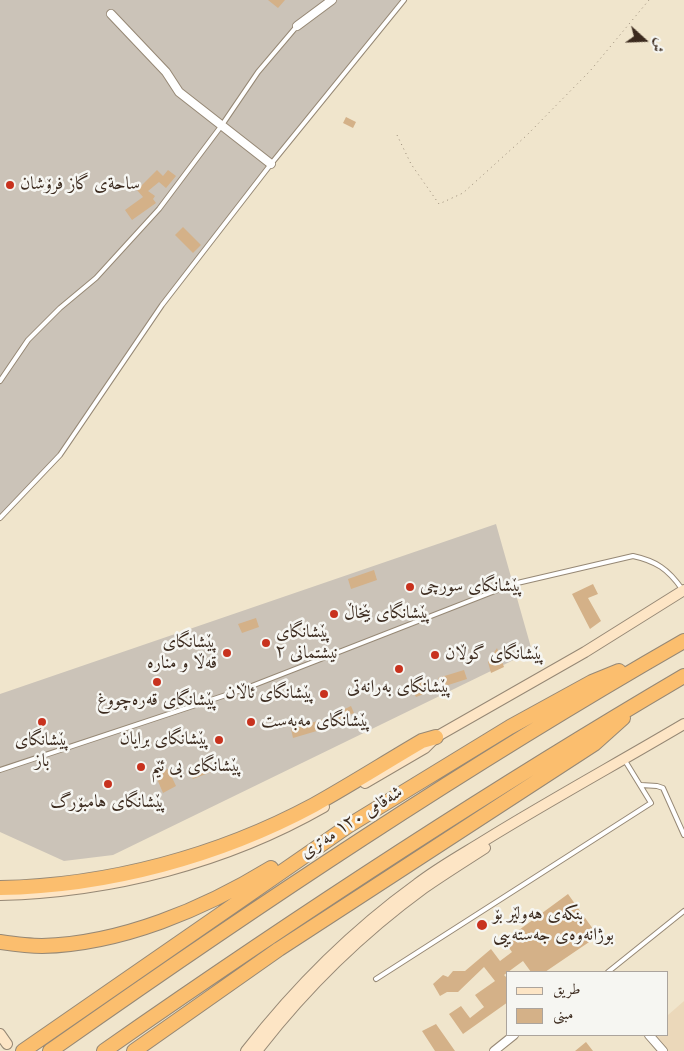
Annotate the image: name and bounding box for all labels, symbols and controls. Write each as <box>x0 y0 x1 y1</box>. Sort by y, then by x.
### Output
north arrow <box>619 15 669 65</box>
text: ش <box>647 36 670 55</box>
place label: ساحةی گاز فرۆشان <box>20 174 140 196</box>
marker: ساحةی گاز فرۆشان <box>4 179 16 191</box>
place label: پێشانگای سورچی <box>420 576 523 598</box>
marker: پێشانگای سورچی <box>404 581 416 593</box>
place label: پێشانگای بێخاڵ <box>344 603 430 625</box>
marker: پێشانگای بێخاڵ <box>328 608 340 620</box>
place label: پێشانگای نیشتمانی ٢ <box>276 622 338 664</box>
place label: پێشانگای قەڵا و منارە <box>147 632 217 674</box>
marker: پێشانگای نیشتمانی ٢ <box>260 637 272 649</box>
place label: پێشانگای گوڵان <box>445 644 544 666</box>
marker: پێشانگای قەڵا و منارە <box>221 647 233 659</box>
marker: پێشانگای گوڵان <box>429 649 441 661</box>
marker: پێشانگای بەرانەتی <box>393 663 405 675</box>
marker: پێشانگای قەرەچووغ <box>151 676 163 688</box>
place label: پێشانگای بەرانەتی <box>347 677 451 699</box>
place label: پێشانگای ئاڵان <box>225 683 314 705</box>
marker: پێشانگای ئاڵان <box>318 688 330 700</box>
place label: پێشانگای قەرەچووغ <box>97 690 217 712</box>
place label: پێشانگای مەبەست <box>261 711 370 733</box>
marker: پێشانگای باز <box>36 716 48 728</box>
marker: پێشانگای مەبەست <box>245 716 257 728</box>
place label: پێشانگای برایان <box>119 729 209 751</box>
place label: پێشانگای باز <box>15 730 69 772</box>
marker: پێشانگای برایان <box>213 734 225 746</box>
place label: پێشانگای بی ئێم <box>151 756 242 778</box>
marker: پێشانگای بی ئێم <box>135 761 147 773</box>
marker: پێشانگای هامبۆرگ <box>102 778 114 790</box>
street label: شەقامی ١٢٠ مەتری <box>297 782 407 864</box>
place label: پێشانگای هامبۆرگ <box>50 792 166 814</box>
place label: بنکەی هەولێر بۆ بوژانەوەی جەستەییی <box>493 904 614 946</box>
marker: بنکەی هەولێر بۆ بوژانەوەی جەستەییی <box>475 918 489 932</box>
legend <box>507 971 669 1036</box>
text: طريق <box>553 979 580 999</box>
text: مبنى <box>553 1004 573 1024</box>

